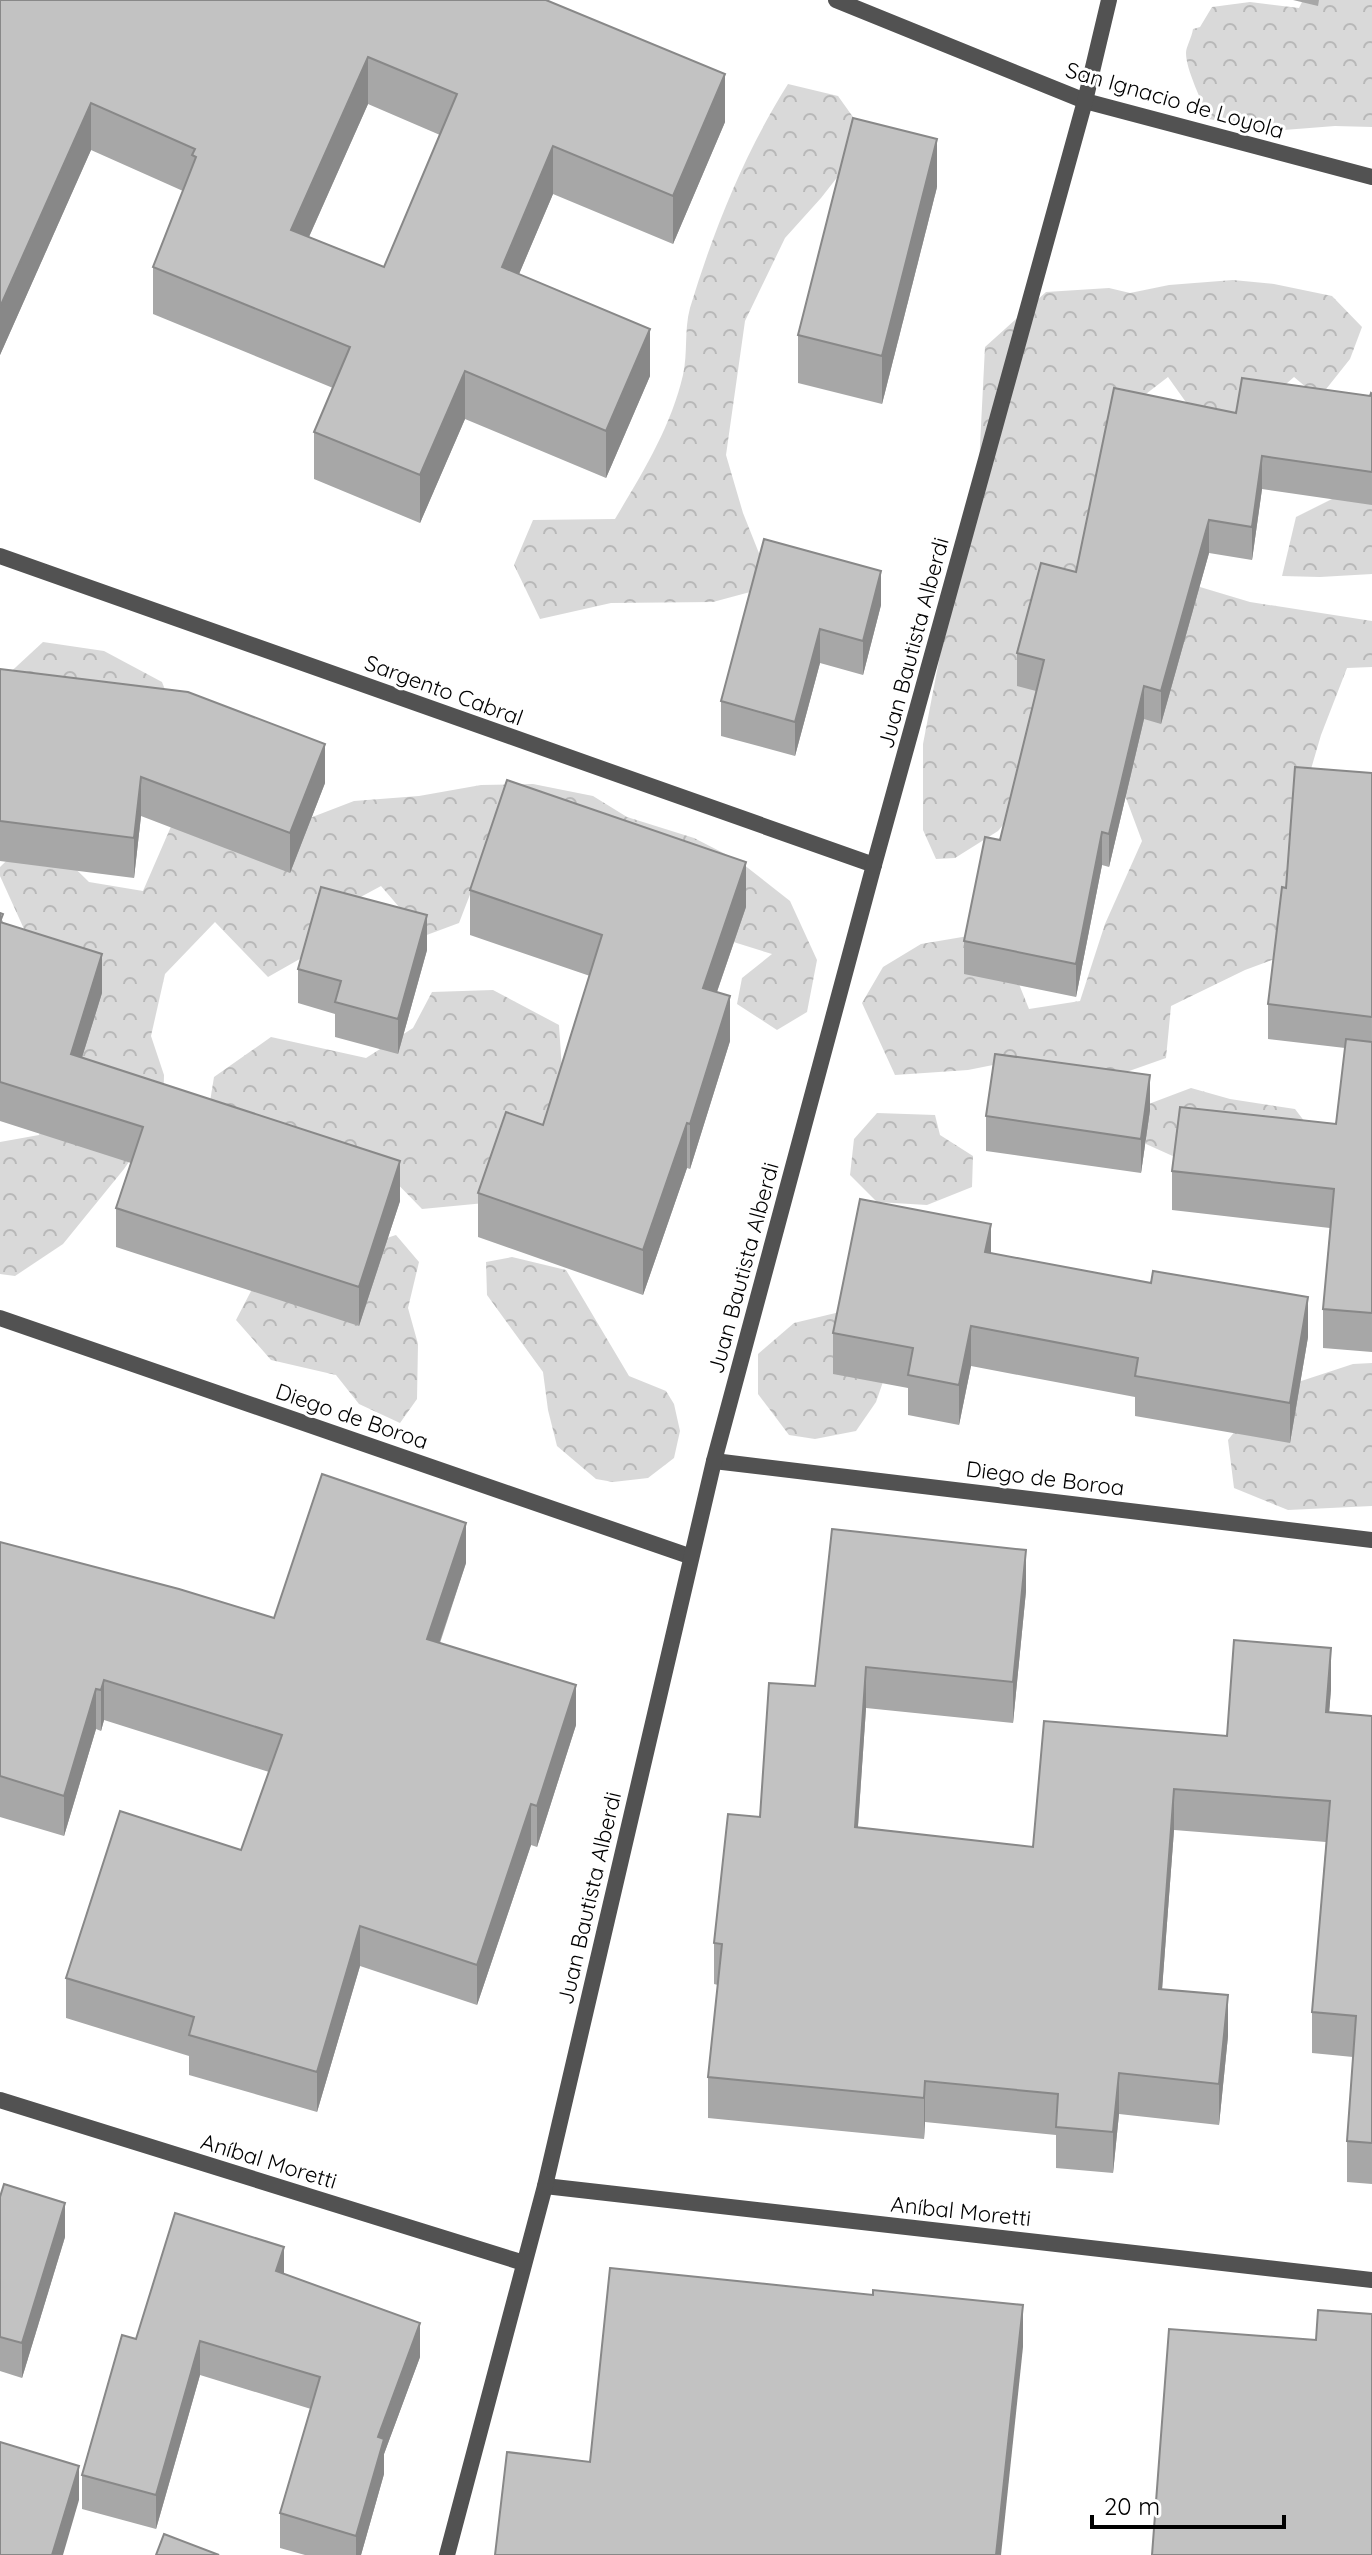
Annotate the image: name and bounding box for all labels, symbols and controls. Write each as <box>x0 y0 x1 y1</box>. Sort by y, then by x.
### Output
street label: San Ignacio de Loyola <box>1063 55 1287 145</box>
street label: Juan Bautista Alberdi <box>871 534 955 752</box>
street label: Sargento Cabral <box>361 648 527 732</box>
street label: Juan Bautista Alberdi <box>701 1159 785 1377</box>
street label: Diego de Boroa <box>272 1377 432 1455</box>
street label: Diego de Boroa <box>964 1454 1126 1502</box>
street label: Juan Bautista Alberdi <box>551 1789 627 2007</box>
street label: Aníbal Moretti <box>198 2127 340 2195</box>
street label: Aníbal Moretti <box>889 2190 1033 2232</box>
scale bar <box>1092 2479 1284 2529</box>
text: 20 m <box>1104 2491 1160 2521</box>

